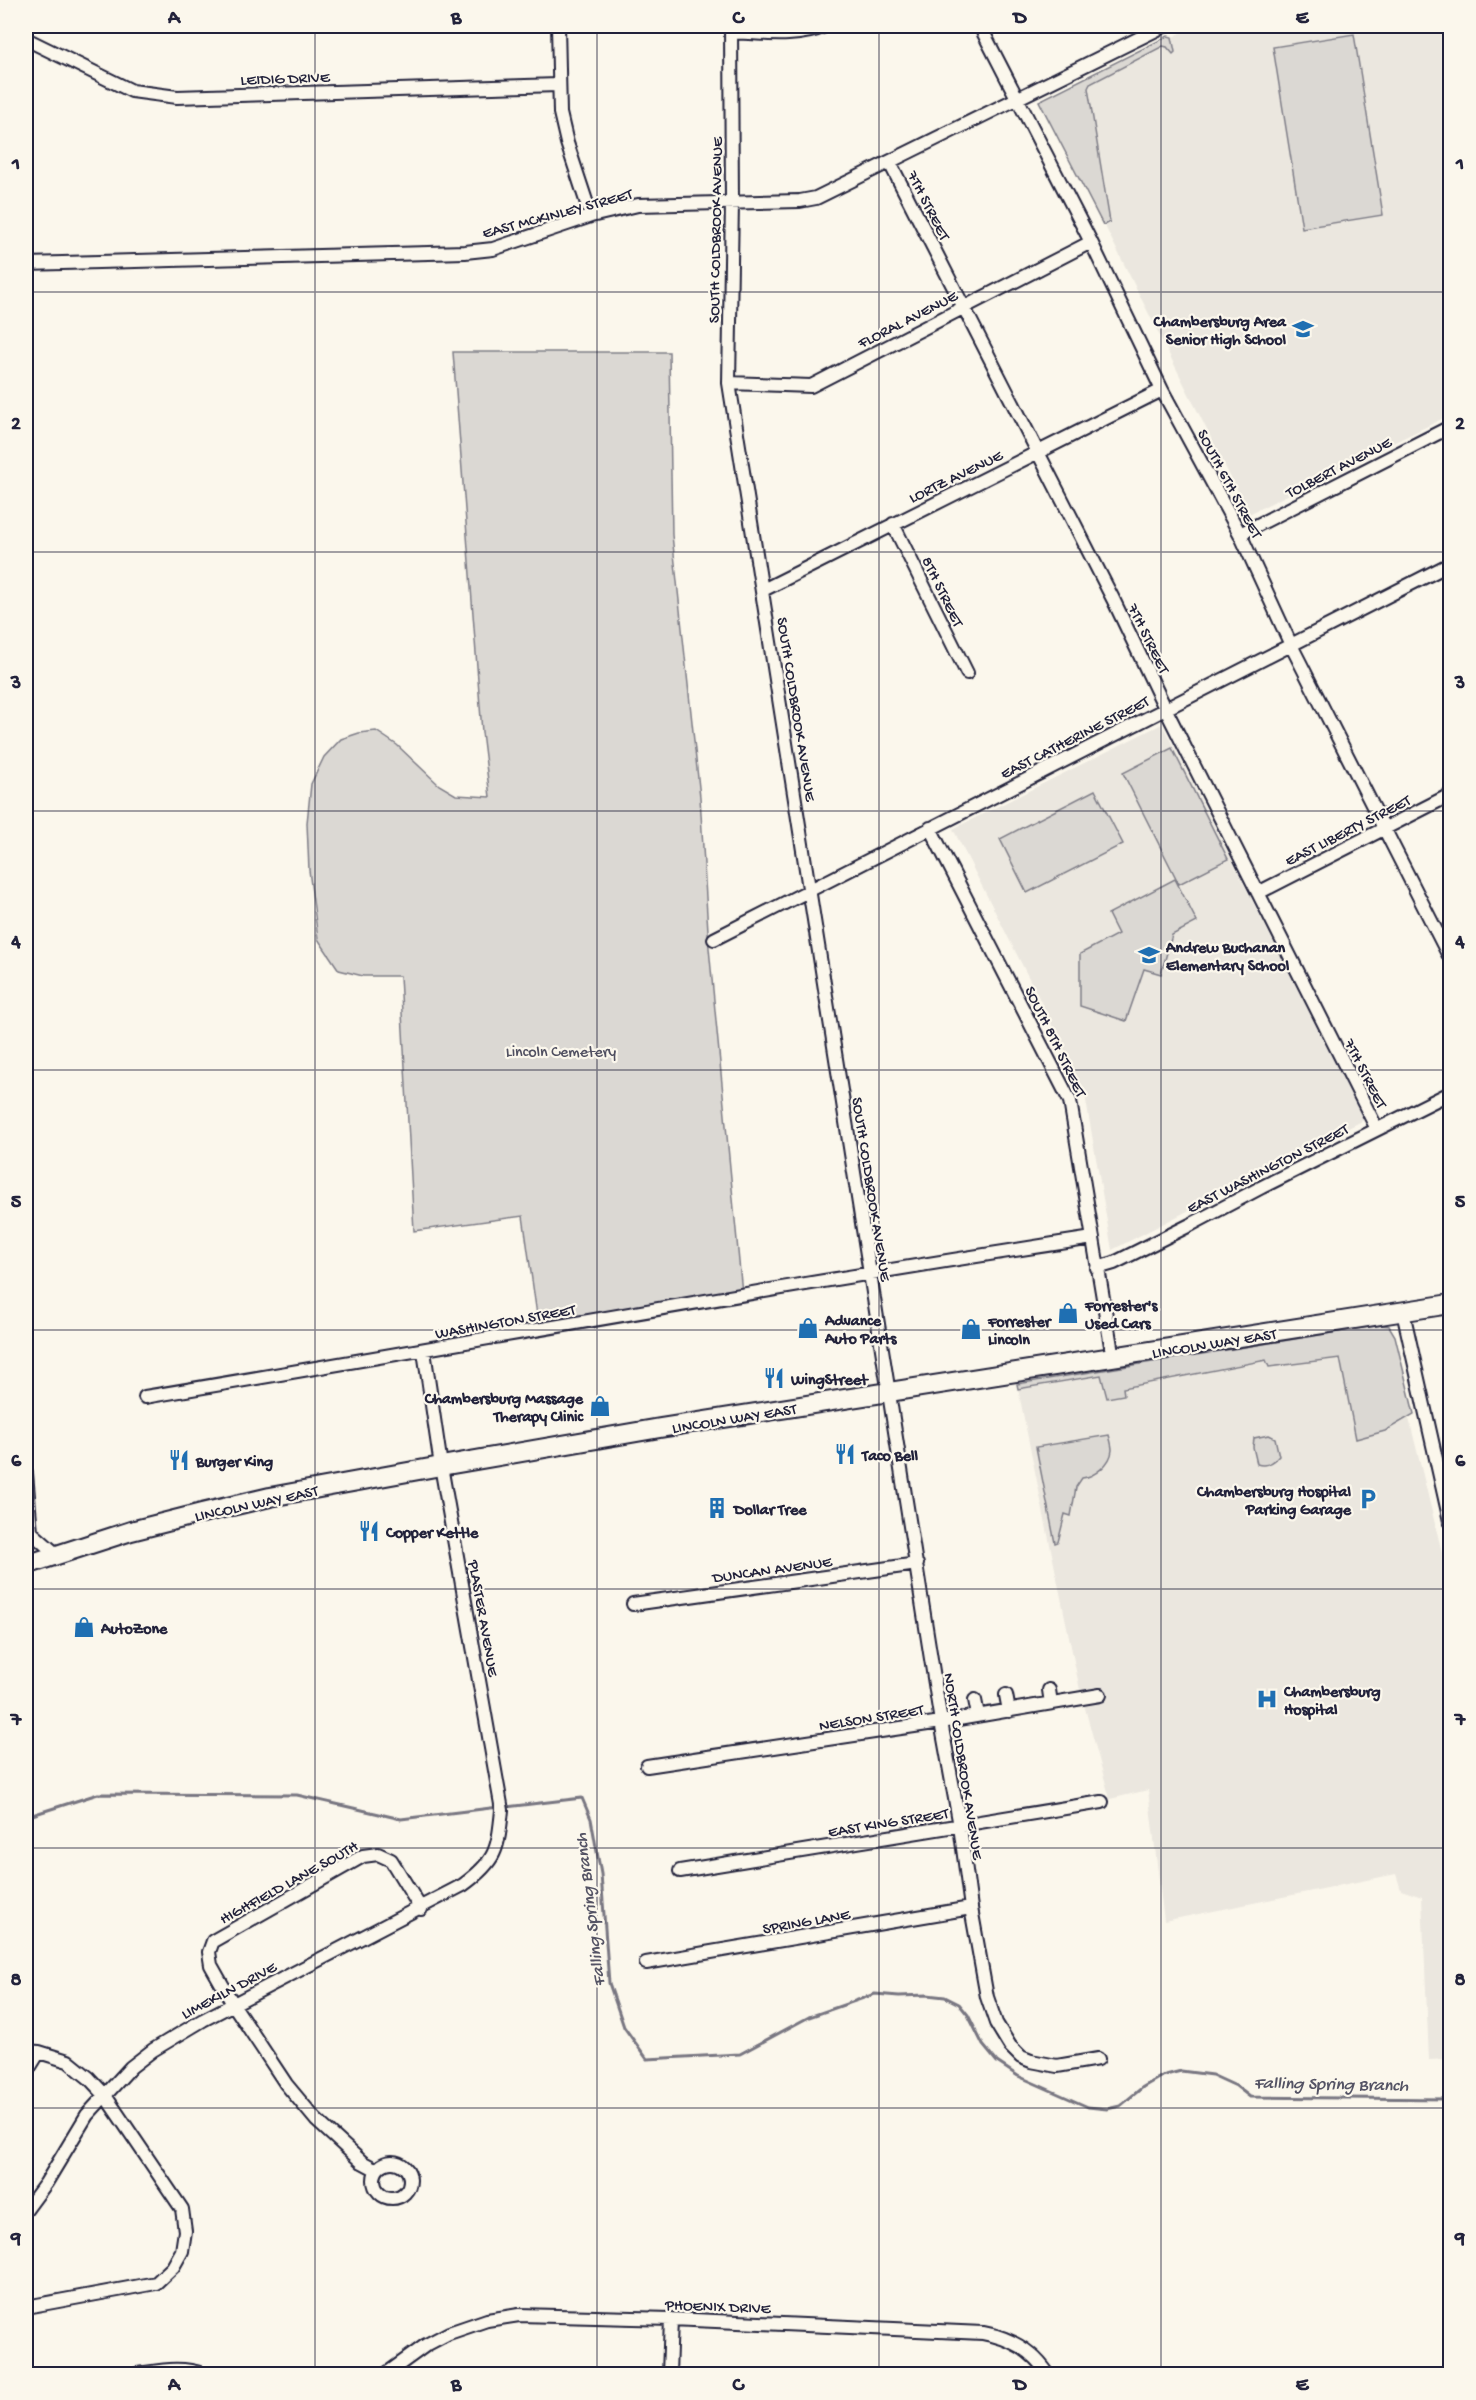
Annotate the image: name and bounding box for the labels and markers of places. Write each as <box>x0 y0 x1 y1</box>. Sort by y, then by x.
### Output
place label: Chambersburg Area Senior High School <box>1152 314 1287 351</box>
school or university icon: Chambersburg Area Senior High School <box>1291 317 1315 341</box>
place label: Andrew Buchanan Elementary School <box>1165 940 1290 977</box>
school or university icon: Andrew Buchanan Elementary School <box>1137 943 1161 967</box>
place label: Forrester's Used Cars <box>1084 1298 1158 1335</box>
shop icon: Forrester's Used Cars <box>1056 1301 1080 1325</box>
place label: Advance Auto Parts <box>824 1313 897 1350</box>
place label: Forrester Lincoln <box>987 1314 1053 1351</box>
shop icon: Advance Auto Parts <box>796 1316 820 1340</box>
shop icon: Forrester Lincoln <box>959 1317 983 1341</box>
restaurant icon: WingStreet <box>762 1366 786 1390</box>
place label: WingStreet <box>790 1372 869 1391</box>
place label: Chambersburg Massage Therapy Clinic <box>424 1391 585 1428</box>
shop icon: Chambersburg Massage Therapy Clinic <box>588 1394 612 1418</box>
restaurant icon: Taco Bell <box>833 1442 857 1466</box>
restaurant icon: Burger King <box>167 1448 191 1472</box>
place label: Taco Bell <box>860 1448 919 1467</box>
place label: Burger King <box>195 1454 273 1473</box>
place label: Chambersburg Hospital Parking Garage <box>1196 1484 1352 1521</box>
parking icon: Chambersburg Hospital Parking Garage <box>1356 1487 1380 1511</box>
building icon: Dollar Tree <box>705 1496 729 1520</box>
place label: Dollar Tree <box>732 1502 807 1521</box>
restaurant icon: Copper Kettle <box>357 1519 381 1543</box>
place label: Copper Kettle <box>385 1525 479 1544</box>
shop icon: AutoZone <box>72 1615 96 1639</box>
place label: AutoZone <box>100 1621 168 1640</box>
place label: Chambersburg Hospital <box>1283 1684 1380 1721</box>
hospital icon: Chambersburg Hospital <box>1255 1687 1279 1711</box>

